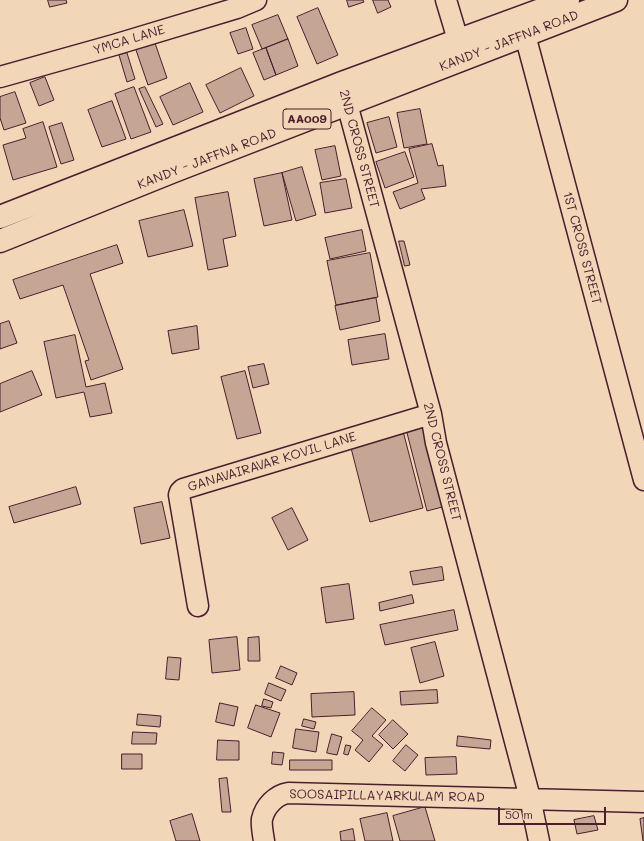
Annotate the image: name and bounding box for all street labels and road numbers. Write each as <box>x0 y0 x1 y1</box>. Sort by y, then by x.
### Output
street label: KANDY - JAFFNA ROAD <box>437 7 581 75</box>
street label: YMCA LANE <box>91 22 167 58</box>
street label: 2ND CROSS STREET <box>336 88 382 210</box>
road number: AA009 <box>283 109 331 129</box>
street label: KANDY - JAFFNA ROAD <box>135 125 279 193</box>
street label: 1ST CROSS STREET <box>559 190 605 306</box>
street label: 2ND CROSS STREET <box>420 401 464 523</box>
street label: GANAVAIRAVAR KOVIL LANE <box>186 429 358 495</box>
street label: SOOSAIPILLAYARKULAM ROAD <box>289 786 485 806</box>

